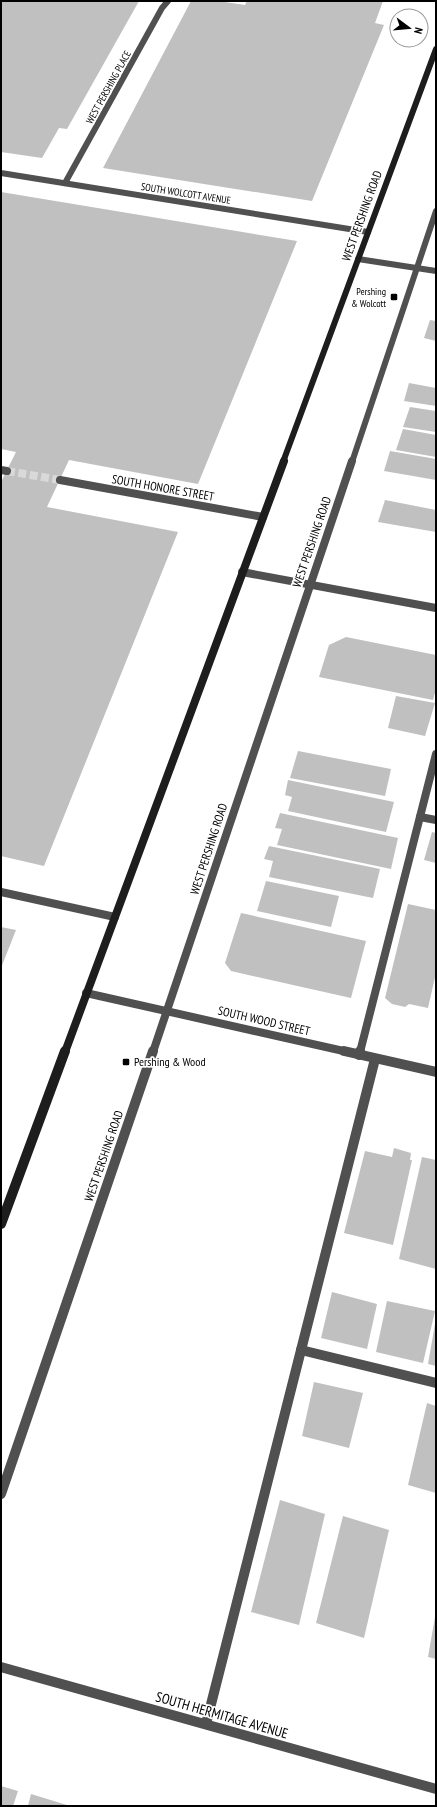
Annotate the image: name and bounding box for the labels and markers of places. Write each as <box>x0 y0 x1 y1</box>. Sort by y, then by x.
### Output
place label: Pershing & Wolcott <box>351 285 386 310</box>
marker: Pershing & Wolcott <box>389 292 399 302</box>
place label: Pershing & Wood <box>134 1054 206 1069</box>
marker: Pershing & Wood <box>121 1057 131 1067</box>

